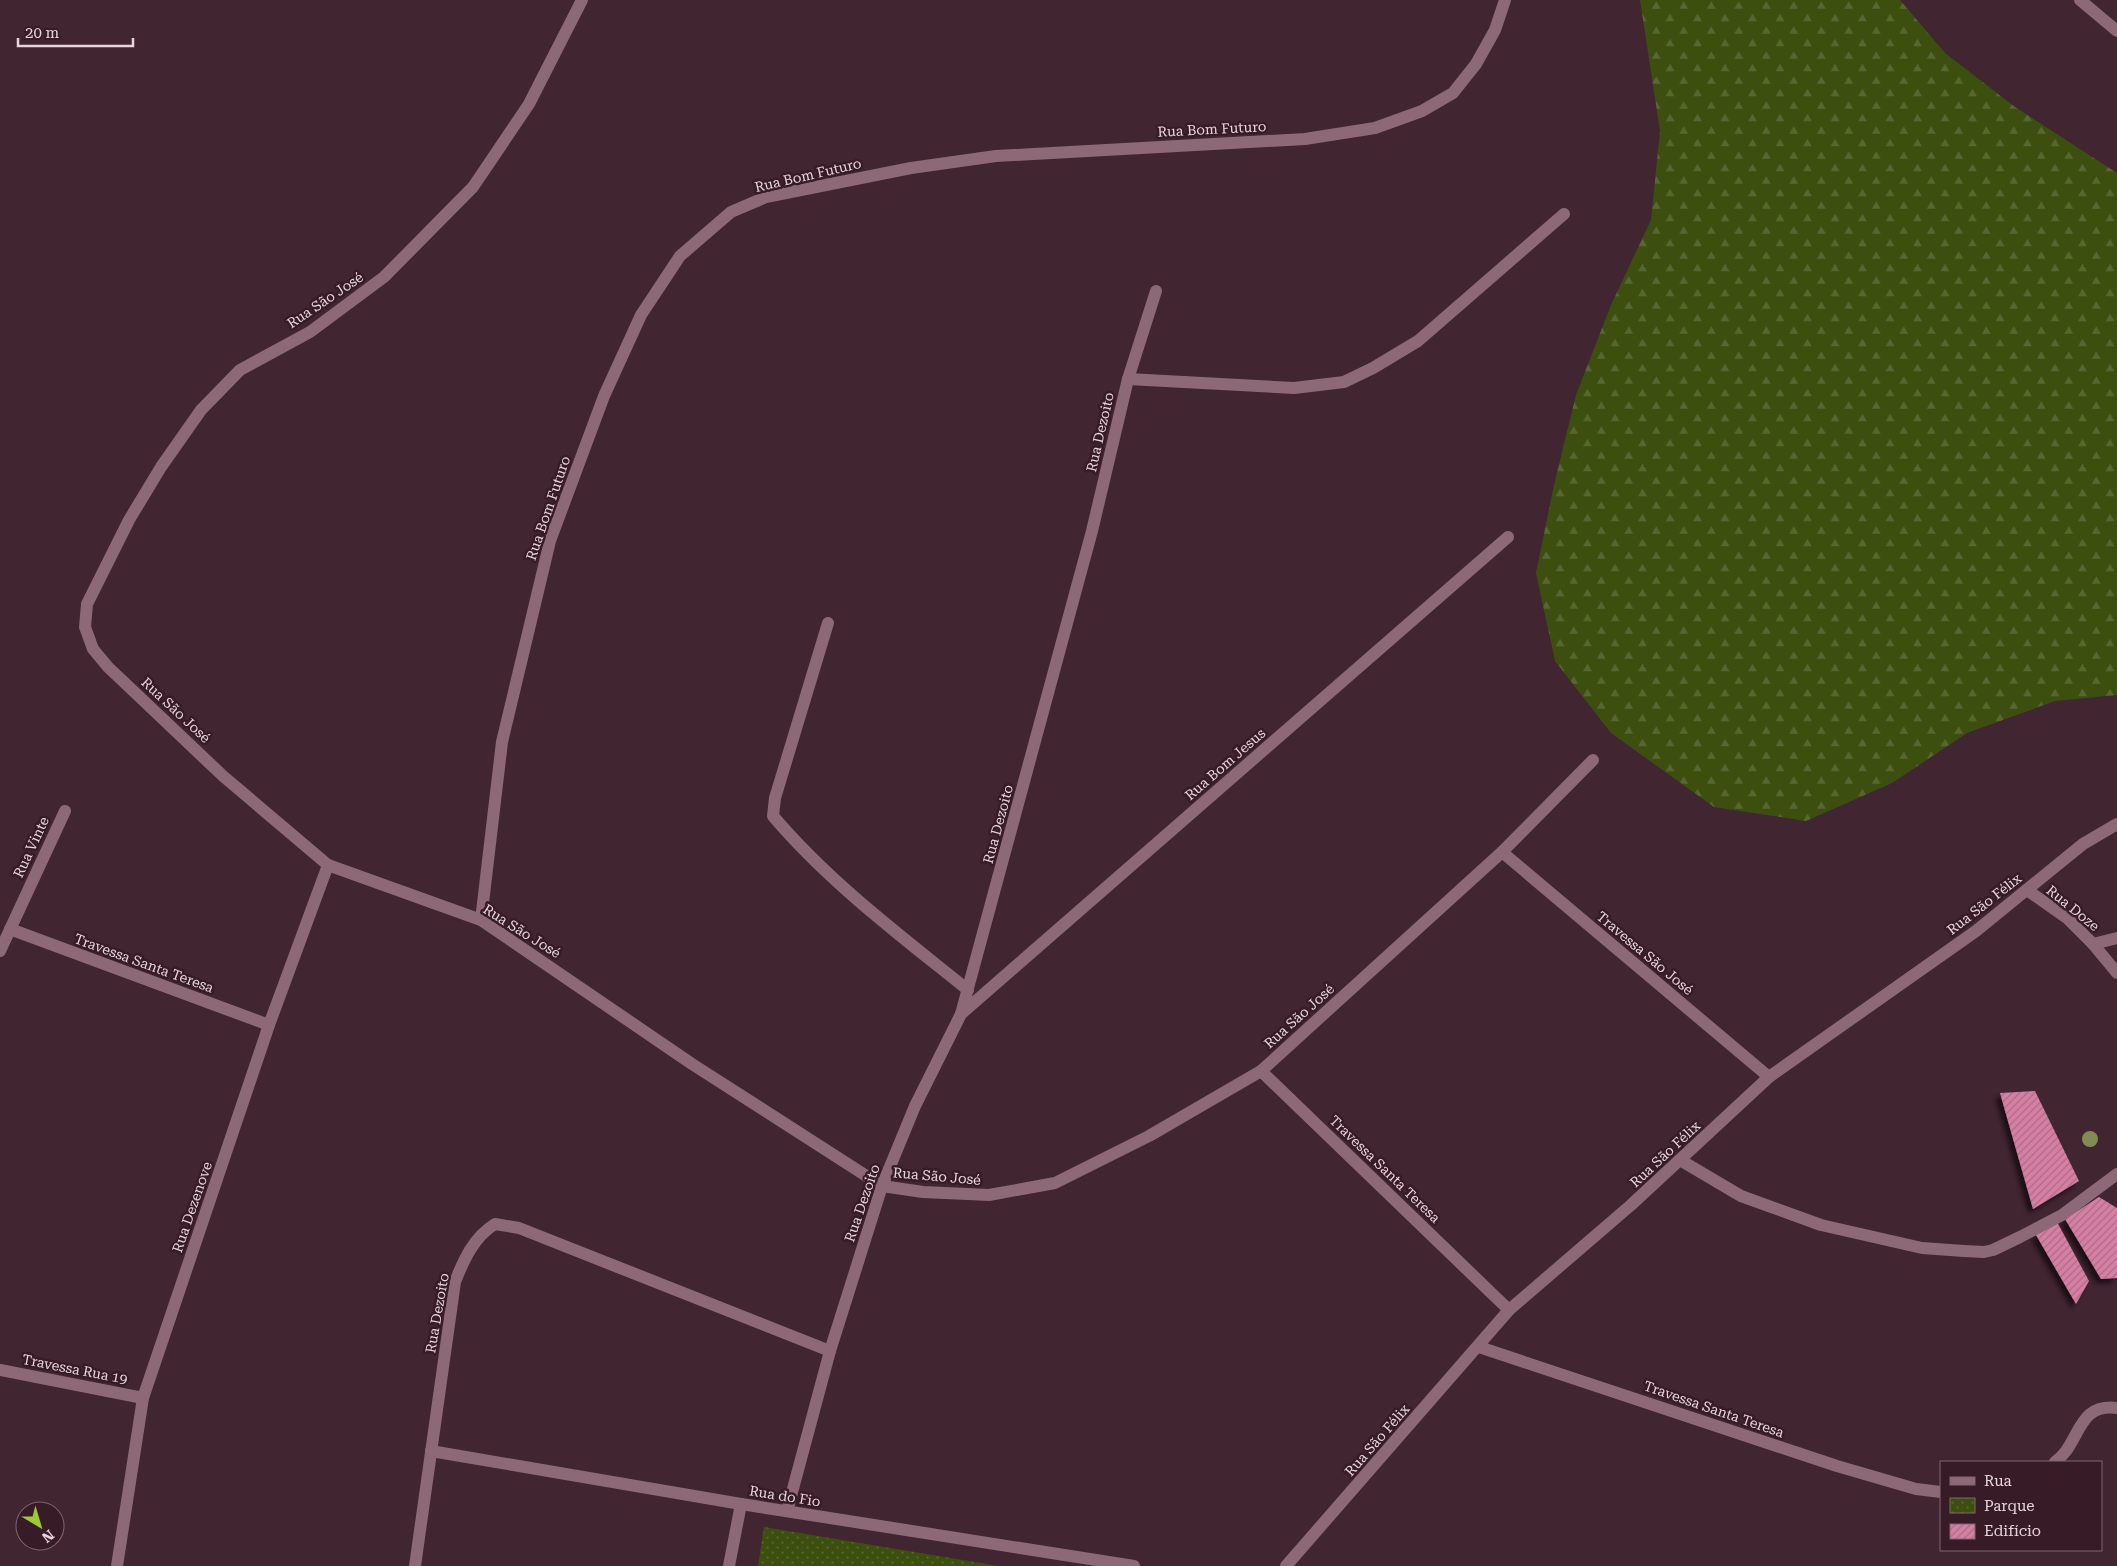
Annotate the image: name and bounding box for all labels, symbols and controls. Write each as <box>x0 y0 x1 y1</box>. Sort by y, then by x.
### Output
scale bar <box>18 15 132 47</box>
text: 20 m <box>25 24 60 42</box>
street label: Rua Bom Futuro <box>1157 118 1267 140</box>
street label: Rua Bom Futuro <box>753 155 863 195</box>
street label: Rua São José <box>284 269 366 331</box>
street label: Rua Dezoito <box>1083 391 1117 473</box>
street label: Rua Bom Futuro <box>523 454 573 562</box>
street label: Rua São José <box>138 674 214 746</box>
street label: Rua Bom Jesus <box>1182 725 1269 803</box>
street label: Rua Dezoito <box>980 783 1016 865</box>
street label: Rua Vinte <box>10 814 52 880</box>
street label: Rua São Félix <box>1944 870 2024 938</box>
street label: Rua Doze <box>2043 882 2103 934</box>
street label: Rua São José <box>480 901 564 961</box>
street label: Travessa São José <box>1594 908 1697 998</box>
street label: Travessa Santa Teresa <box>72 930 216 996</box>
street label: Rua São José <box>1261 980 1337 1051</box>
street label: Travessa Santa Teresa <box>1327 1112 1444 1226</box>
street label: Rua São Félix <box>1627 1117 1703 1191</box>
street label: Rua Dezenove <box>169 1159 215 1254</box>
street label: Rua Dezoito <box>841 1162 883 1244</box>
street label: Rua São José <box>892 1164 982 1188</box>
street label: Rua Dezoito <box>422 1272 452 1354</box>
street label: Travessa Rua 19 <box>21 1351 129 1387</box>
street label: Travessa Santa Teresa <box>1642 1377 1787 1441</box>
street label: Rua São Félix <box>1341 1401 1413 1479</box>
legend <box>1940 1461 2102 1551</box>
text: Rua <box>1984 1472 2012 1490</box>
street label: Rua do Fio <box>748 1482 822 1510</box>
text: Parque <box>1984 1497 2035 1515</box>
north arrow <box>15 1501 65 1551</box>
text: Edifício <box>1984 1522 2041 1540</box>
text: N <box>39 1527 57 1546</box>

